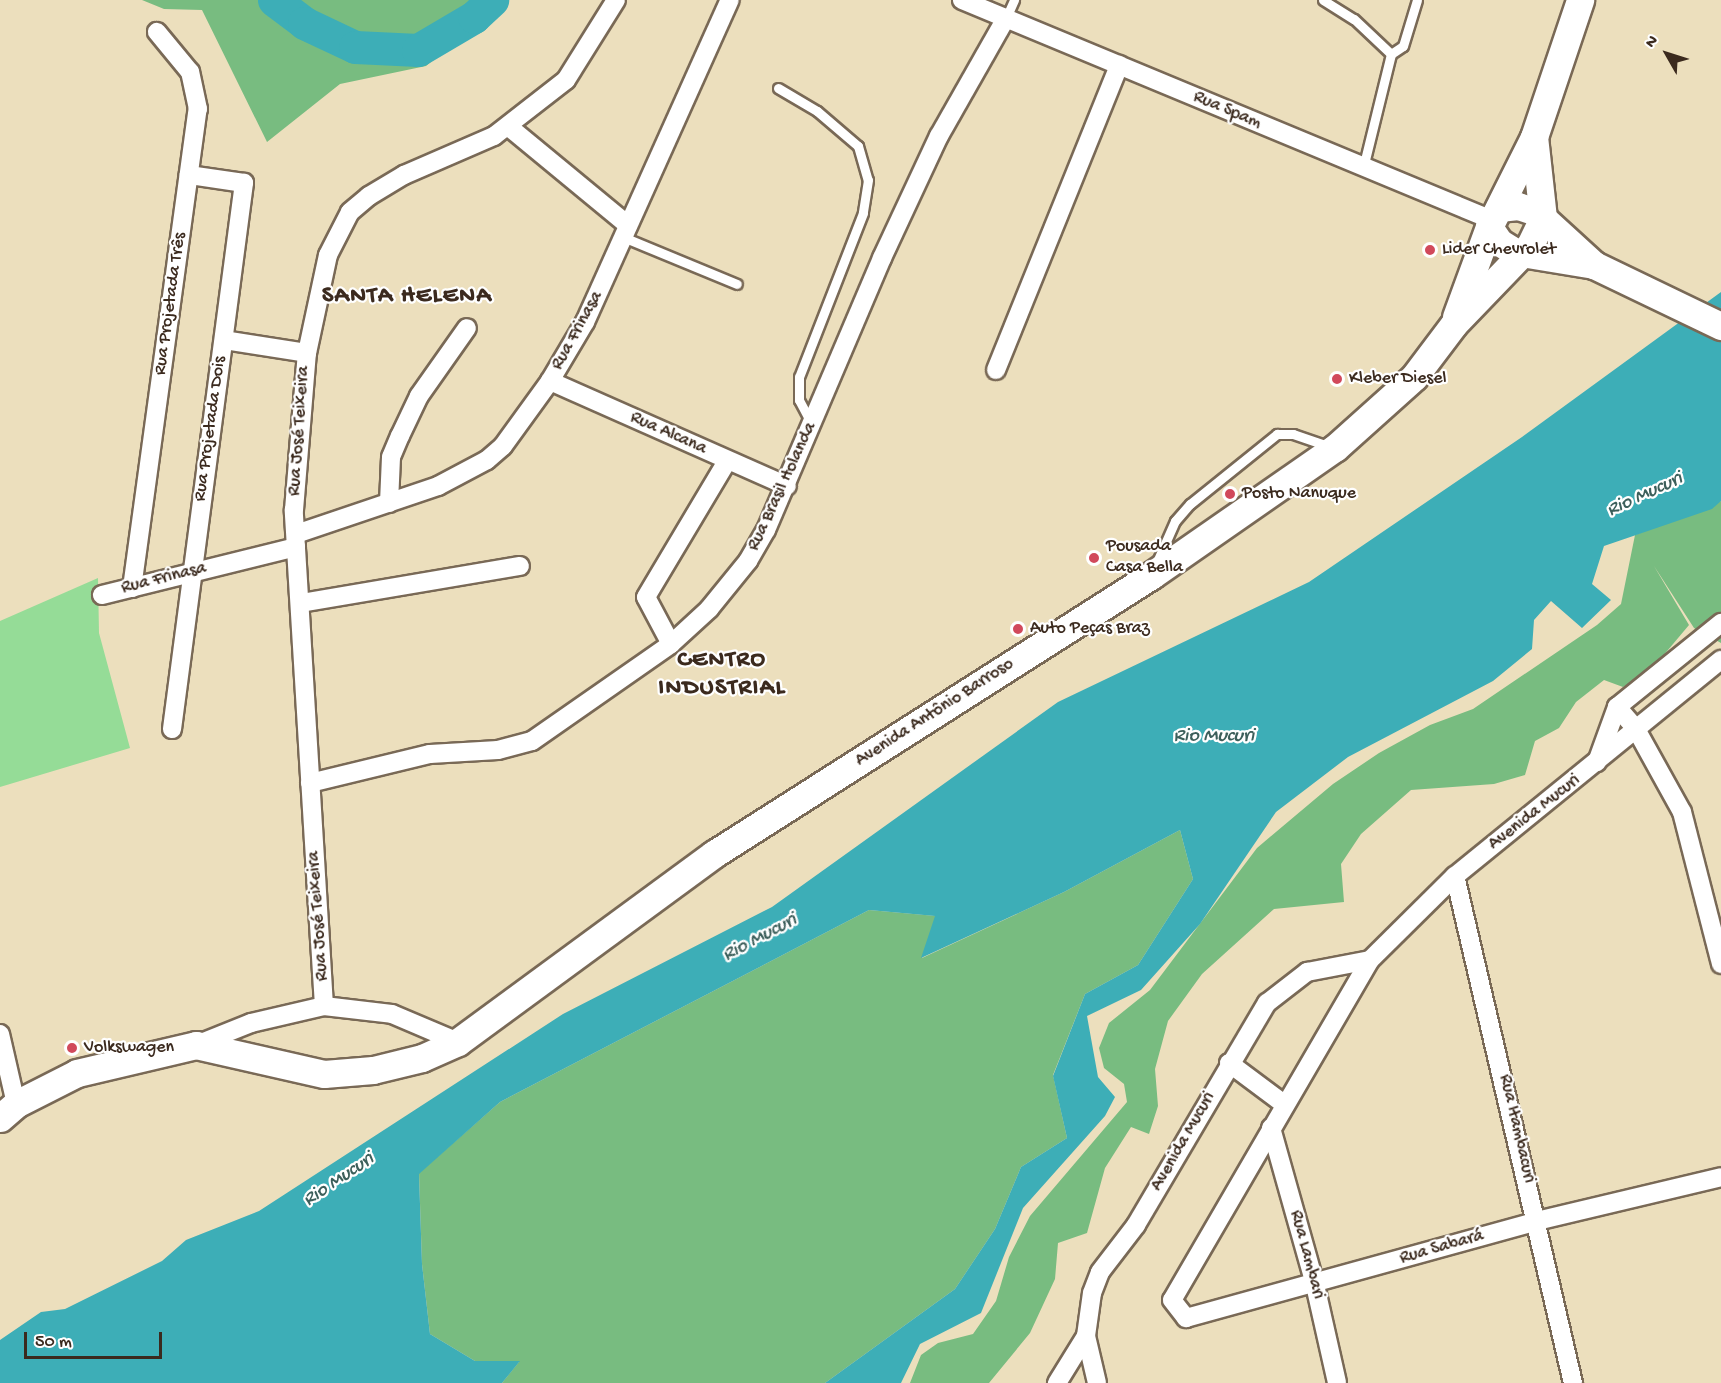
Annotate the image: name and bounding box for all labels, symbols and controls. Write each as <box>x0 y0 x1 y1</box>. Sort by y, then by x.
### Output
north arrow <box>1637 24 1697 84</box>
text: N <box>1642 32 1663 52</box>
street label: Rua Spam <box>1190 87 1264 135</box>
street label: Rua Projetada Três <box>150 231 192 377</box>
place label: Lider Chevrolet <box>1442 239 1556 261</box>
marker: Lider Chevrolet <box>1423 243 1437 257</box>
district label: SANTA HELENA <box>322 283 492 311</box>
street label: Rua Frinasa <box>548 288 608 374</box>
street label: Rua Projetada Dois <box>190 355 232 503</box>
street label: Rua José Teixeira <box>285 365 315 497</box>
place label: Kleber Diesel <box>1349 368 1446 390</box>
marker: Kleber Diesel <box>1330 372 1344 386</box>
street label: Rua Alcana <box>626 408 710 460</box>
street label: Rua Brasil Holanda <box>744 419 822 555</box>
water label: Rio Mucuri <box>1603 467 1687 523</box>
place label: Posto Nanuque <box>1242 483 1356 505</box>
marker: Posto Nanuque <box>1223 487 1237 501</box>
place label: Pousada Casa Bella <box>1106 537 1183 580</box>
marker: Pousada Casa Bella <box>1087 551 1101 565</box>
street label: Rua Frinasa <box>119 558 209 600</box>
place label: Auto Peças Braz <box>1030 618 1150 640</box>
marker: Auto Peças Braz <box>1011 622 1025 636</box>
district label: CENTRO INDUSTRIAL <box>658 647 786 703</box>
street label: Avenida Antônio Barroso <box>852 654 1018 772</box>
water label: Rio Mucuri <box>1174 724 1254 748</box>
street label: Avenida Mucuri <box>1485 770 1585 856</box>
street label: Rua José Teixeira <box>304 850 334 982</box>
water label: Rio Mucuri <box>719 908 801 968</box>
place label: Volkswagen <box>84 1037 174 1059</box>
marker: Volkswagen <box>65 1041 79 1055</box>
street label: Rua Itambacuri <box>1493 1073 1539 1185</box>
street label: Avenida Mucuri <box>1147 1089 1221 1195</box>
water label: Rio Mucuri <box>299 1147 379 1213</box>
street label: Rua Lambari <box>1284 1208 1328 1302</box>
street label: Rua Sabará <box>1398 1226 1486 1270</box>
scale bar <box>27 1320 165 1358</box>
text: 50 m <box>35 1332 72 1353</box>

